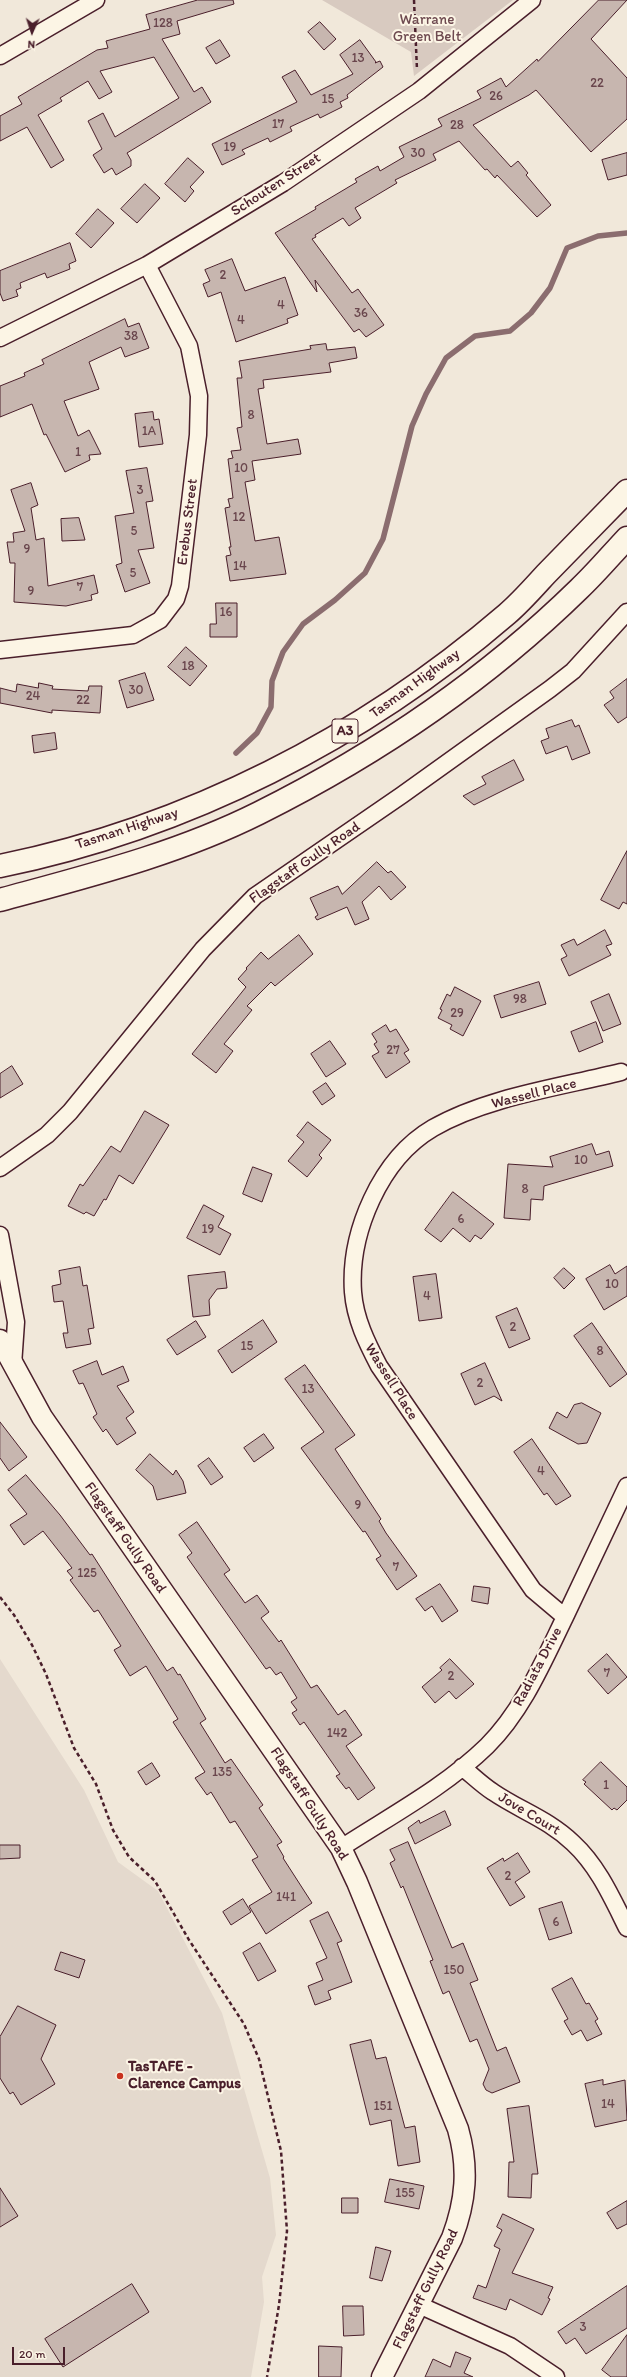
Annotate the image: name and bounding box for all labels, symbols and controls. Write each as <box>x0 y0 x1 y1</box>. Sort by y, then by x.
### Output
park label: Warrane Green Belt <box>393 11 461 46</box>
north arrow <box>12 12 52 52</box>
house number: 128 <box>153 16 173 32</box>
text: N <box>27 38 35 51</box>
house number: 13 <box>351 51 365 67</box>
house number: 22 <box>590 76 604 92</box>
house number: 26 <box>489 89 503 105</box>
house number: 15 <box>322 92 334 108</box>
house number: 17 <box>272 117 284 133</box>
house number: 28 <box>450 118 464 134</box>
house number: 19 <box>224 140 236 156</box>
house number: 30 <box>410 146 426 162</box>
street label: Schouten Street <box>228 149 324 221</box>
house number: 2 <box>220 268 226 284</box>
house number: 4 <box>277 298 285 314</box>
house number: 36 <box>354 306 368 322</box>
house number: 4 <box>237 313 245 329</box>
house number: 38 <box>124 329 138 345</box>
house number: 8 <box>247 408 255 424</box>
house number: 1A <box>142 424 156 440</box>
house number: 1 <box>75 445 81 461</box>
house number: 10 <box>234 461 248 477</box>
street label: Erebus Street <box>174 478 202 566</box>
house number: 3 <box>136 483 144 499</box>
house number: 12 <box>233 510 245 526</box>
house number: 5 <box>131 524 137 540</box>
house number: 9 <box>24 542 30 558</box>
house number: 14 <box>233 559 247 575</box>
house number: 5 <box>130 566 136 582</box>
house number: 7 <box>77 580 83 596</box>
house number: 9 <box>28 584 34 600</box>
house number: 16 <box>220 605 232 621</box>
street label: Tasman Highway <box>366 645 464 723</box>
house number: 18 <box>181 659 195 675</box>
house number: 30 <box>128 683 144 699</box>
house number: 24 <box>26 689 40 705</box>
house number: 22 <box>76 693 90 709</box>
road number: A3 <box>332 719 358 743</box>
street label: Tasman Highway <box>73 804 181 854</box>
street label: Flagstaff Gully Road <box>246 818 364 908</box>
house number: 98 <box>513 992 527 1008</box>
house number: 29 <box>450 1006 464 1022</box>
house number: 27 <box>386 1043 400 1059</box>
street label: Wassell Place <box>490 1075 578 1113</box>
house number: 10 <box>574 1153 588 1169</box>
house number: 8 <box>521 1182 529 1198</box>
house number: 6 <box>458 1212 464 1228</box>
house number: 19 <box>202 1222 214 1238</box>
house number: 10 <box>605 1277 619 1293</box>
house number: 4 <box>423 1289 431 1305</box>
house number: 2 <box>510 1320 516 1336</box>
house number: 15 <box>241 1339 253 1355</box>
street label: Wassell Place <box>360 1340 422 1424</box>
house number: 8 <box>596 1344 604 1360</box>
house number: 2 <box>477 1376 483 1392</box>
house number: 13 <box>301 1382 315 1398</box>
house number: 4 <box>537 1464 545 1480</box>
street label: Flagstaff Gully Road <box>80 1479 170 1597</box>
house number: 9 <box>355 1498 361 1514</box>
house number: 7 <box>393 1560 399 1576</box>
house number: 125 <box>77 1566 97 1582</box>
street label: Radiata Drive <box>510 1624 566 1710</box>
house number: 7 <box>604 1666 610 1682</box>
house number: 2 <box>448 1669 454 1685</box>
house number: 142 <box>327 1726 347 1742</box>
street label: Flagstaff Gully Road <box>266 1744 352 1864</box>
house number: 135 <box>212 1765 232 1781</box>
house number: 1 <box>603 1778 609 1794</box>
street label: Jove Court <box>495 1788 563 1840</box>
house number: 2 <box>505 1869 511 1885</box>
house number: 141 <box>276 1890 296 1906</box>
house number: 6 <box>553 1915 559 1931</box>
house number: 150 <box>444 1963 464 1979</box>
place label: TasTAFE - Clarence Campus <box>128 2058 241 2093</box>
marker: TasTAFE - Clarence Campus <box>115 2071 125 2081</box>
house number: 14 <box>601 2097 615 2113</box>
house number: 151 <box>374 2099 392 2115</box>
house number: 155 <box>395 2186 415 2202</box>
street label: Flagstaff Gully Road <box>389 2226 463 2352</box>
house number: 3 <box>579 2320 587 2336</box>
scale bar <box>14 2339 67 2365</box>
text: 20 m <box>19 2347 46 2361</box>

